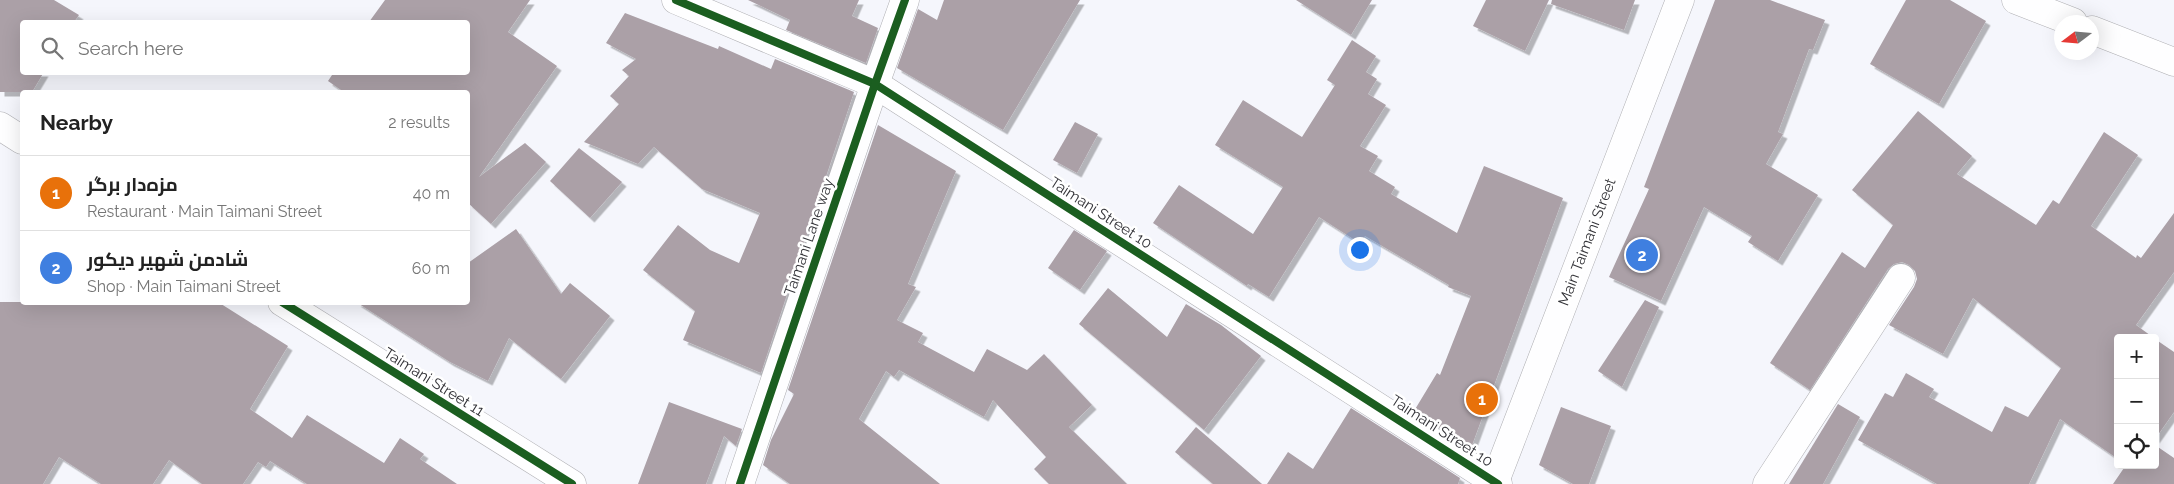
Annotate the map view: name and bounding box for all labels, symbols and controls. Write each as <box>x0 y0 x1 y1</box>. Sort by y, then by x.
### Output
north arrow <box>2054 15 2099 60</box>
search box <box>20 20 470 75</box>
icon: search <box>38 34 66 62</box>
text: Search here <box>78 37 184 59</box>
text: Nearby <box>40 110 113 135</box>
text: 2 results <box>388 113 450 132</box>
text: مزه‌دار برگر <box>87 173 178 195</box>
street label: Taimani Street 10 <box>1047 173 1155 253</box>
street label: Taimani Lane way <box>781 176 837 298</box>
street label: Main Taimani Street <box>1554 176 1620 308</box>
text: 1 <box>52 184 60 203</box>
text: 40 m <box>413 184 450 203</box>
text: Restaurant · Main Taimani Street <box>87 202 322 221</box>
pin: 2 <box>1626 236 1658 274</box>
your location <box>1347 237 1373 263</box>
text: شادمن شهیر دیکور <box>87 248 248 270</box>
text: 2 <box>51 259 61 278</box>
text: 60 m <box>412 259 450 278</box>
text: Shop · Main Taimani Street <box>87 277 281 296</box>
map controls <box>2114 334 2159 469</box>
button: + <box>2114 334 2159 379</box>
street label: Taimani Street 11 <box>380 344 488 420</box>
button: − <box>2114 379 2159 424</box>
pin: 1 <box>1466 380 1498 418</box>
street label: Taimani Street 10 <box>1388 391 1496 471</box>
button: locate <box>2114 424 2159 469</box>

